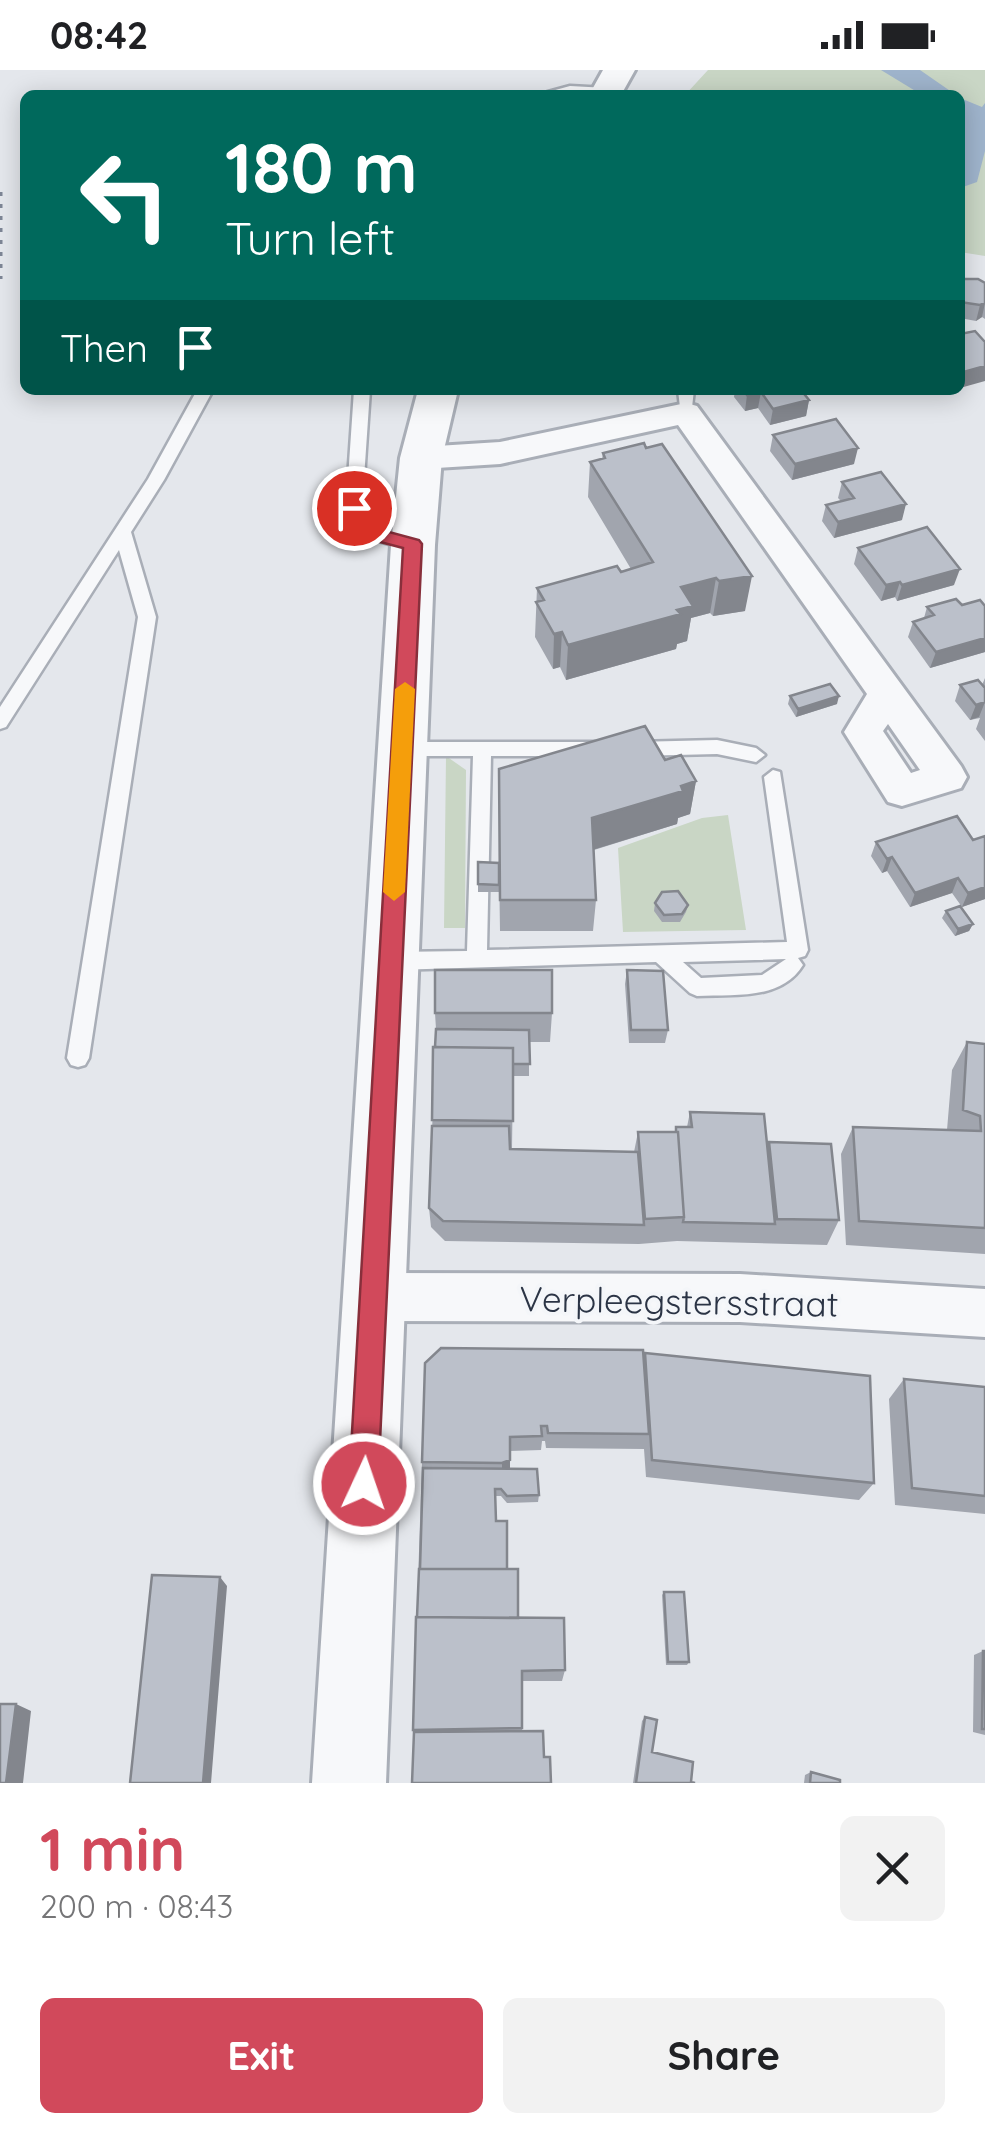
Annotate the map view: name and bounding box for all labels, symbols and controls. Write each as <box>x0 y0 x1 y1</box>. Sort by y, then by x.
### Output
text: 08:42 <box>50 11 149 59</box>
text: 180 m <box>225 123 418 211</box>
icon: left <box>60 130 190 260</box>
text: Turn left <box>225 210 395 266</box>
icon: arrive <box>168 320 223 375</box>
text: Then <box>60 324 148 372</box>
pin <box>312 466 397 551</box>
icon: arrive <box>327 481 382 536</box>
street label: Verpleegstersstraat <box>519 1276 839 1326</box>
position arrow <box>312 1432 416 1536</box>
text: 1 min <box>40 1811 185 1886</box>
button: close <box>840 1816 945 1921</box>
text: 200 m · 08:43 <box>40 1886 233 1926</box>
button: Exit <box>40 1998 483 2113</box>
button: Share <box>503 1998 945 2113</box>

